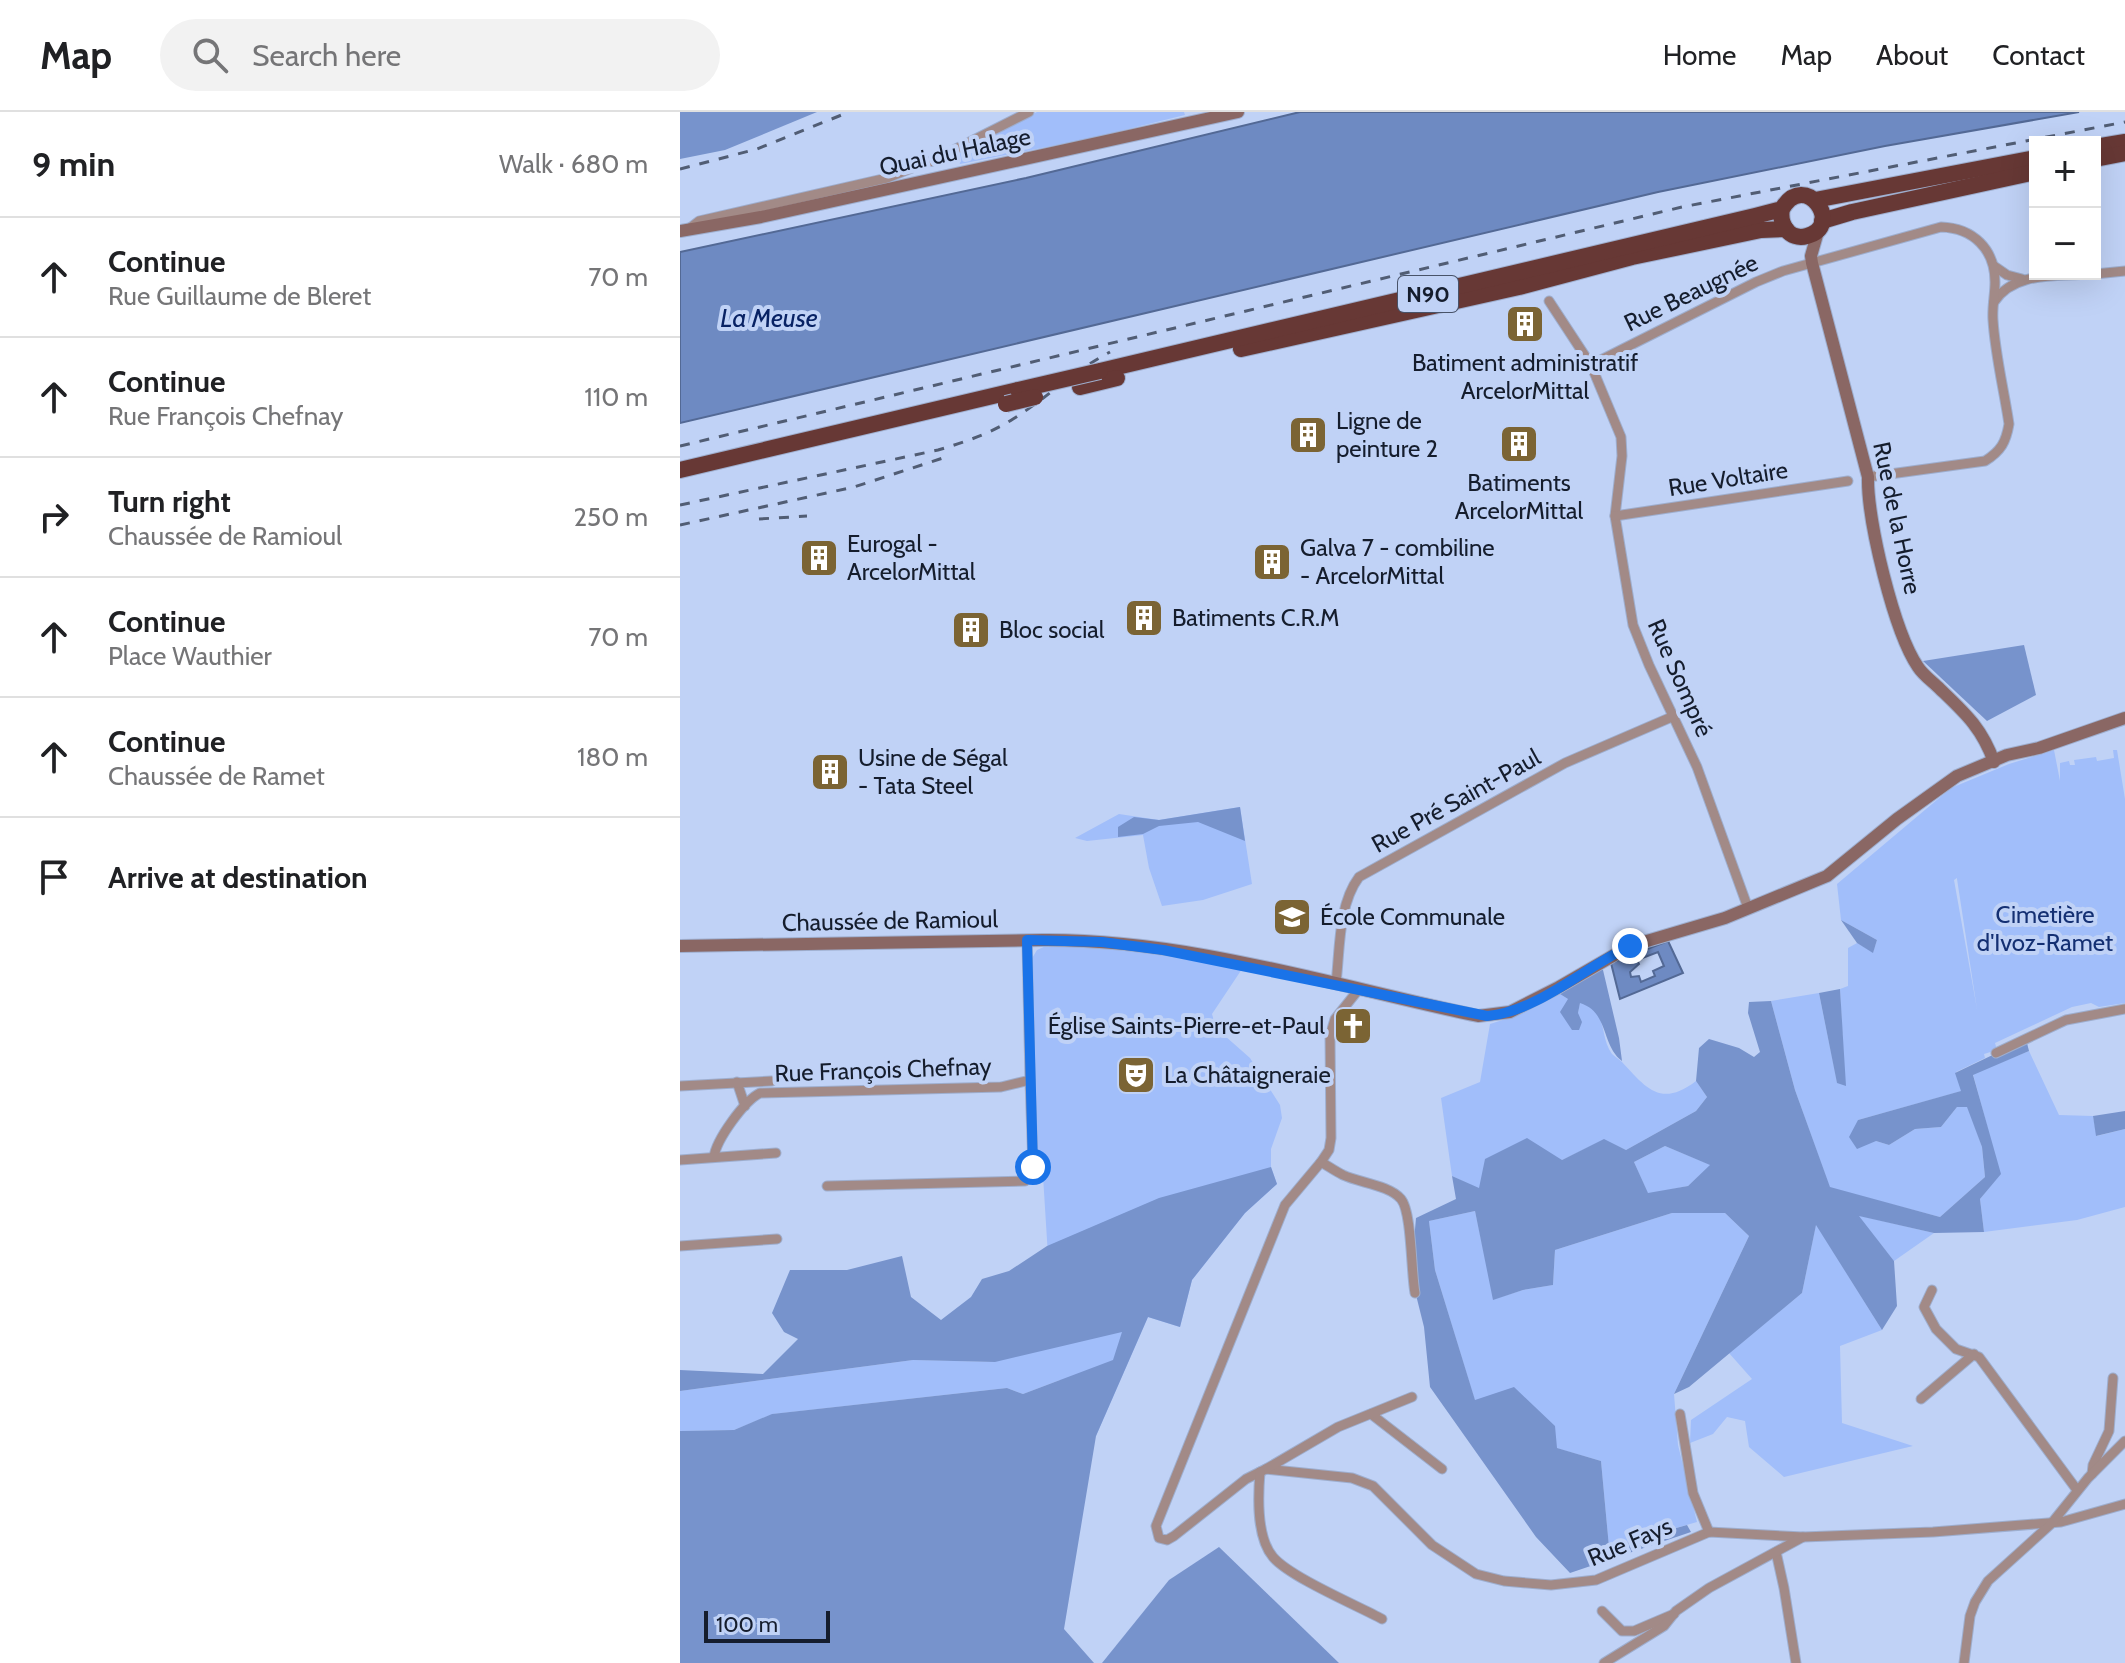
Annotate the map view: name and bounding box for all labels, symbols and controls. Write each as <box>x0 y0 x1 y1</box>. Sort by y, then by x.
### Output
search box <box>160 19 720 91</box>
text: Map <box>40 32 112 79</box>
icon: search <box>188 33 232 77</box>
text: Search here <box>252 37 401 74</box>
text: Home <box>1663 38 1736 72</box>
text: Map <box>1780 38 1832 72</box>
text: About <box>1876 38 1948 72</box>
text: Contact <box>1992 38 2085 72</box>
street label: Quai du Halage <box>877 121 1033 182</box>
map controls <box>2029 136 2101 280</box>
button: + <box>2029 136 2101 208</box>
text: 9 min <box>32 143 115 185</box>
text: Walk · 680 m <box>499 148 648 180</box>
button: − <box>2029 208 2101 280</box>
text: Continue <box>108 243 225 280</box>
street label: Rue Beaugnée <box>1619 248 1762 337</box>
icon: ahead <box>32 255 76 299</box>
text: 70 m <box>588 261 648 293</box>
road number: N90 <box>1398 276 1458 312</box>
text: Rue Guillaume de Bleret <box>108 280 371 312</box>
water label: La Meuse <box>720 302 818 334</box>
building icon: Batiment administratif ArcelorMittal <box>1504 303 1546 345</box>
place label: Batiment administratif ArcelorMittal <box>1412 348 1638 405</box>
text: Continue <box>108 363 225 400</box>
icon: ahead <box>32 375 76 419</box>
text: 110 m <box>584 381 648 413</box>
text: Rue François Chefnay <box>108 400 343 432</box>
place label: Ligne de peinture 2 <box>1336 406 1438 463</box>
building icon: Ligne de peinture 2 <box>1287 414 1329 456</box>
building icon: Batiments ArcelorMittal <box>1498 423 1540 465</box>
street label: Rue de la Horre <box>1867 439 1928 597</box>
street label: Rue Voltaire <box>1666 455 1790 502</box>
place label: Batiments ArcelorMittal <box>1455 468 1584 525</box>
text: Turn right <box>108 483 231 520</box>
icon: right <box>32 495 76 539</box>
text: 250 m <box>574 501 648 533</box>
text: Chaussée de Ramioul <box>108 520 342 552</box>
place label: Eurogal - ArcelorMittal <box>847 529 976 586</box>
place label: Galva 7 - combiline - ArcelorMittal <box>1300 533 1495 590</box>
building icon: Eurogal - ArcelorMittal <box>798 537 840 579</box>
building icon: Galva 7 - combiline - ArcelorMittal <box>1251 541 1293 583</box>
building icon: Batiments C.R.M <box>1123 597 1165 639</box>
text: Continue <box>108 603 225 640</box>
place label: Batiments C.R.M <box>1172 603 1340 632</box>
building icon: Bloc social <box>950 609 992 651</box>
icon: ahead <box>32 615 76 659</box>
place label: Bloc social <box>999 615 1105 644</box>
street label: Rue Sompré <box>1642 615 1719 741</box>
text: 70 m <box>588 621 648 653</box>
text: Place Wauthier <box>108 640 272 672</box>
text: Continue <box>108 723 225 760</box>
icon: ahead <box>32 735 76 779</box>
text: 180 m <box>577 741 648 773</box>
street label: Rue Pré Saint-Paul <box>1366 742 1545 859</box>
place label: Usine de Ségal - Tata Steel <box>858 743 1008 800</box>
building icon: Usine de Ségal - Tata Steel <box>809 751 851 793</box>
text: Chaussée de Ramet <box>108 760 325 792</box>
icon: arrive <box>32 855 76 899</box>
text: Arrive at destination <box>108 859 368 896</box>
school or university icon: École Communale <box>1271 896 1313 938</box>
park label: Cimetière d'Ivoz-Ramet <box>1977 900 2113 957</box>
place label: École Communale <box>1320 902 1505 931</box>
street label: Chaussée de Ramioul <box>782 904 999 937</box>
route end <box>1612 928 1648 964</box>
church icon: Église Saints-Pierre-et-Paul <box>1332 1005 1374 1047</box>
place label: Église Saints-Pierre-et-Paul <box>1048 1011 1325 1040</box>
street label: Rue François Chefnay <box>774 1051 992 1088</box>
theatre icon: La Châtaigneraie <box>1115 1054 1157 1096</box>
place label: La Châtaigneraie <box>1164 1060 1331 1089</box>
route start <box>1015 1149 1051 1185</box>
street label: Rue Fays <box>1583 1511 1676 1572</box>
scale bar <box>704 1607 830 1643</box>
text: 100 m <box>716 1611 778 1638</box>

